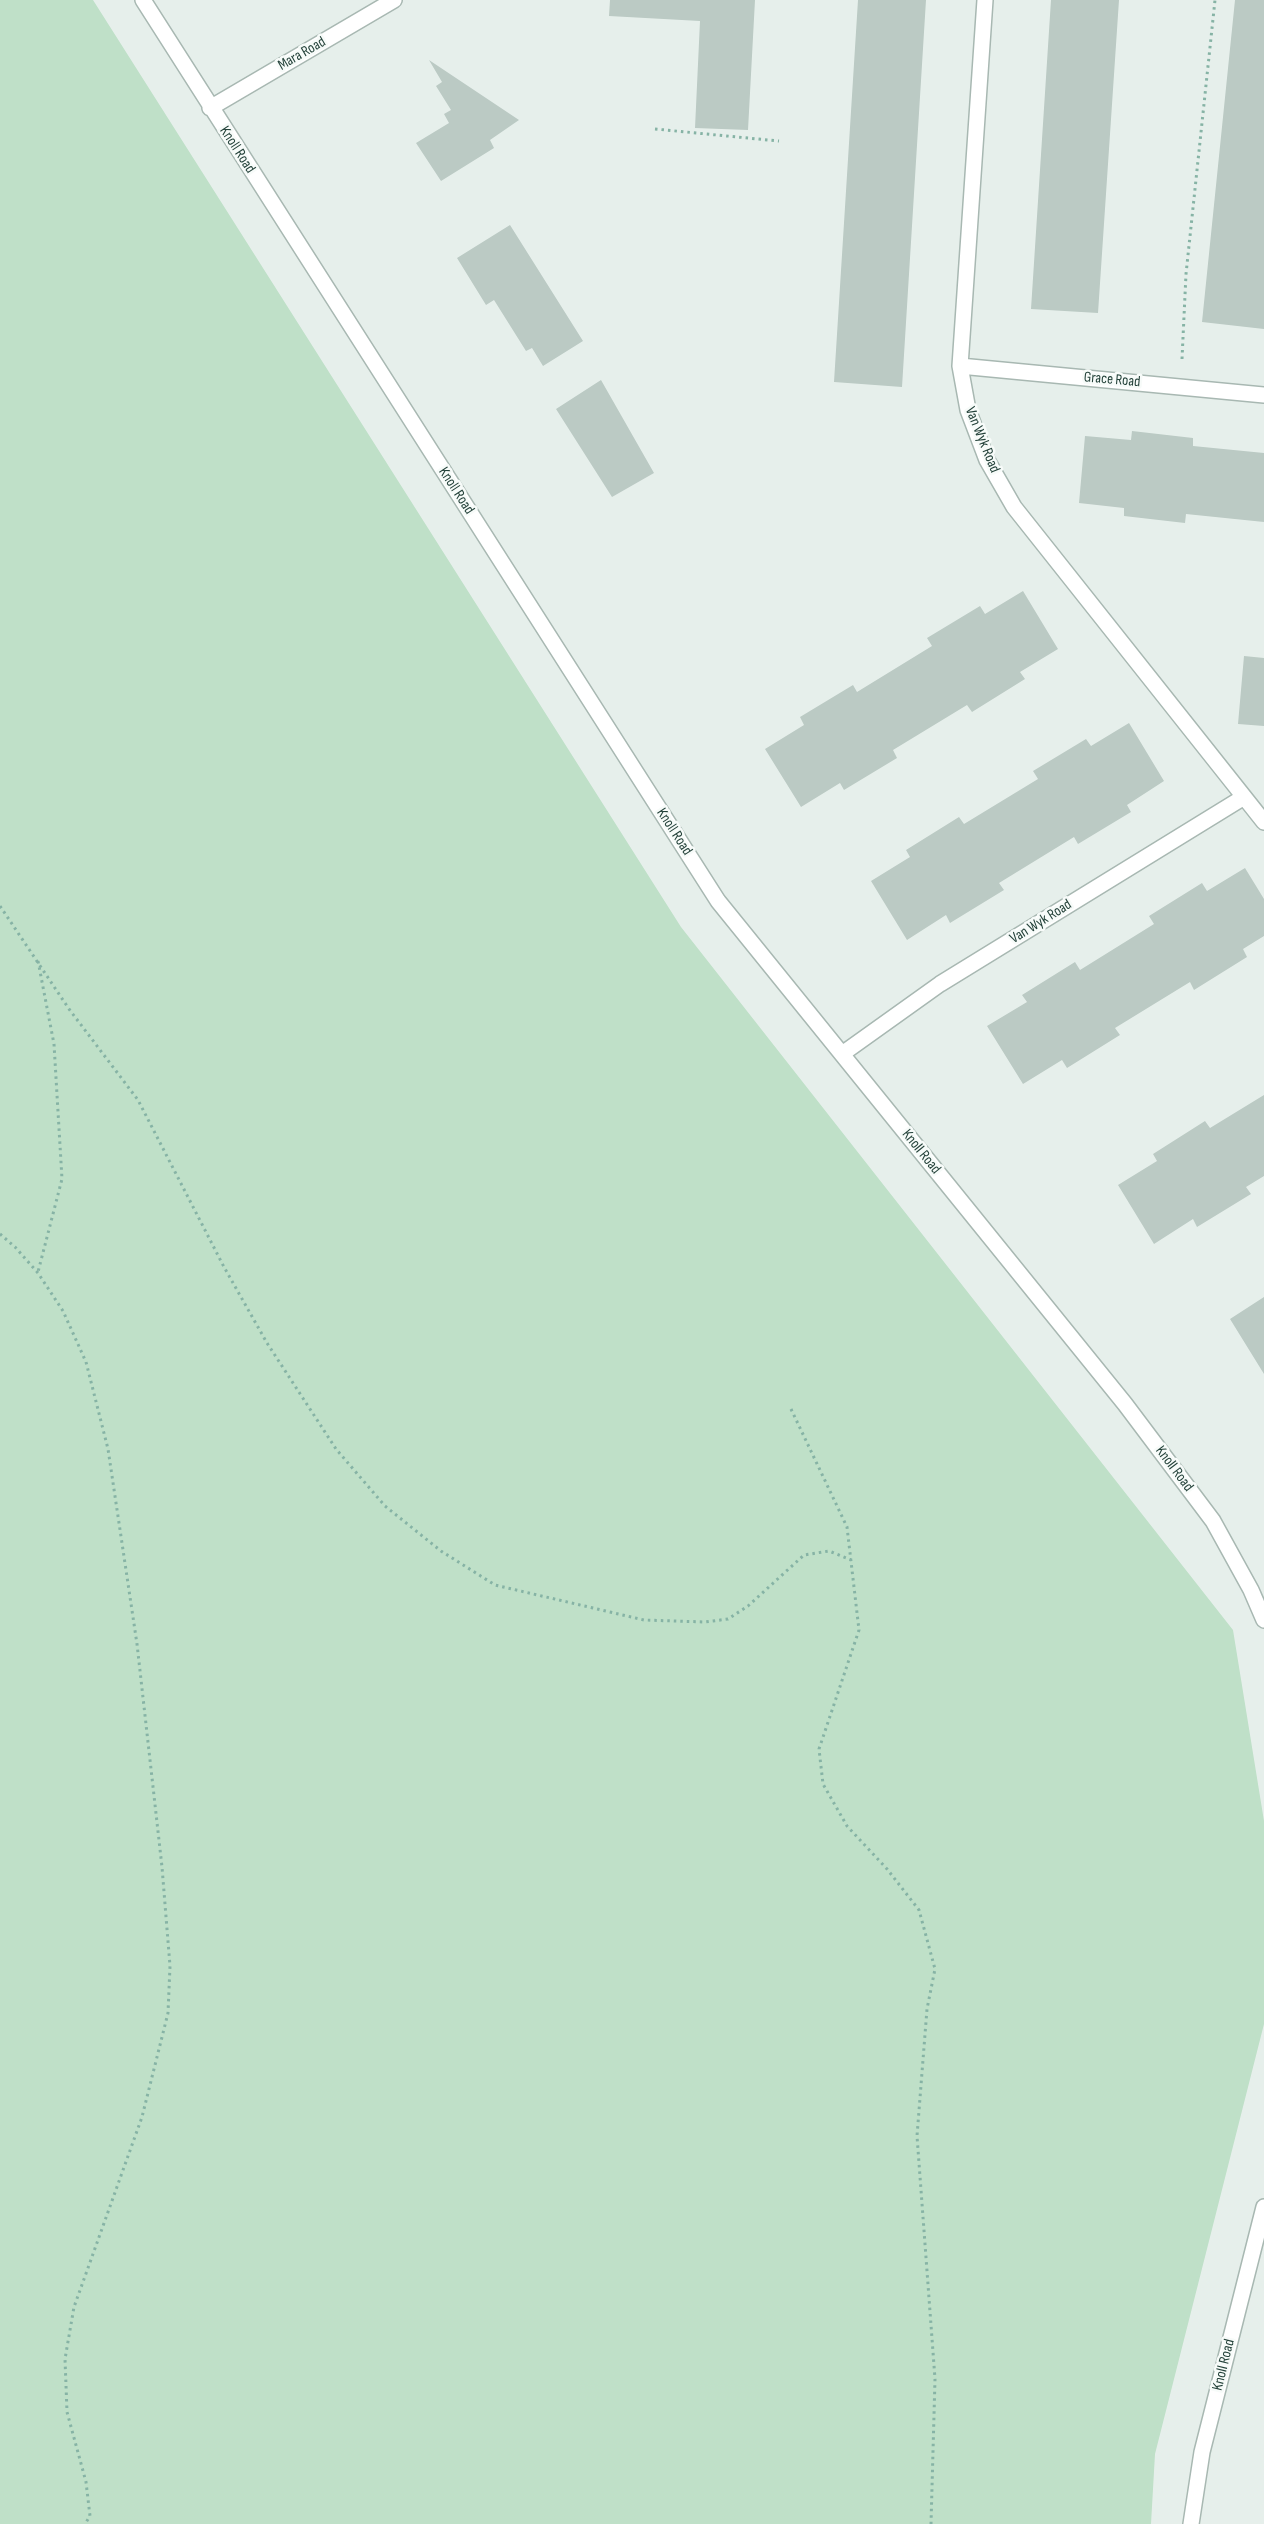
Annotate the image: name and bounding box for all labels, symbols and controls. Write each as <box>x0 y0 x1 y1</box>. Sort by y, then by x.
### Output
street label: Mara Road <box>275 33 329 75</box>
street label: Knoll Road <box>215 123 259 177</box>
street label: Grace Road <box>1083 369 1141 391</box>
street label: Van Wyk Road <box>961 404 1003 476</box>
street label: Knoll Road <box>434 464 478 518</box>
street label: Knoll Road <box>652 805 696 859</box>
street label: Van Wyk Road <box>1007 896 1075 948</box>
street label: Knoll Road <box>898 1126 944 1178</box>
street label: Knoll Road <box>1151 1443 1197 1495</box>
street label: Knoll Road <box>1209 2337 1239 2393</box>

